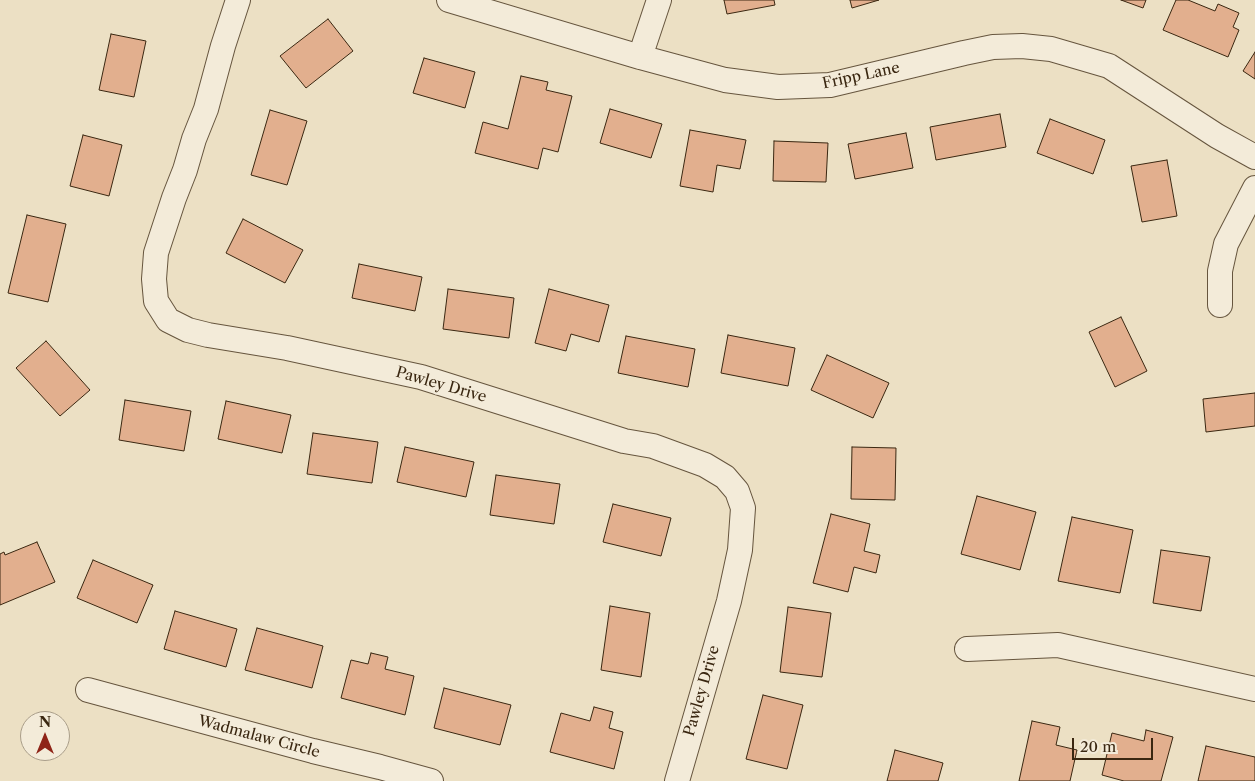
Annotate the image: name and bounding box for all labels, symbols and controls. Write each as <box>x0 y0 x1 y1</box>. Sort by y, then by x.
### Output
street label: Fripp Lane <box>821 59 901 93</box>
street label: Pawley Drive <box>394 363 488 407</box>
street label: Pawley Drive <box>680 644 724 738</box>
north arrow <box>20 711 70 761</box>
street label: Wadmalaw Circle <box>196 712 322 762</box>
text: N <box>39 713 51 731</box>
scale bar <box>1075 728 1156 760</box>
text: 20 m <box>1080 737 1116 756</box>

